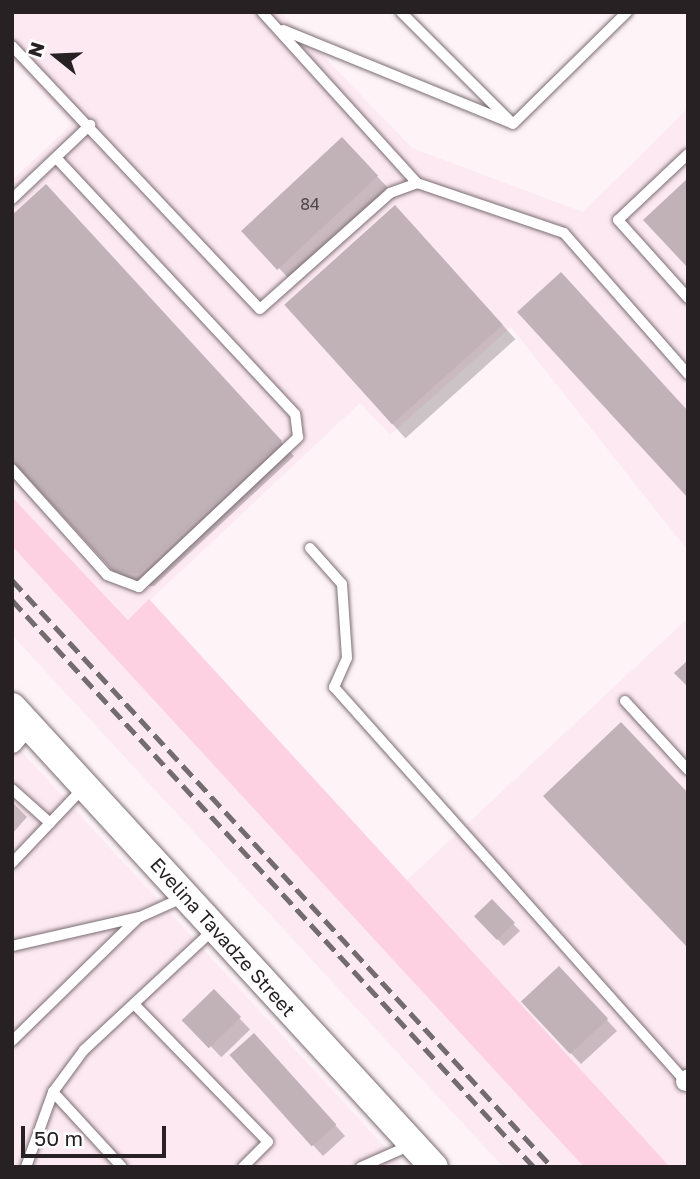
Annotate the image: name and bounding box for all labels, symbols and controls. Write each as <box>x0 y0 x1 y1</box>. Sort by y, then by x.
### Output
north arrow <box>21 21 91 91</box>
text: N <box>22 39 49 60</box>
house number: 84 <box>300 194 320 214</box>
street label: Evelina Tavadze Street <box>146 853 300 1021</box>
scale bar <box>24 1112 170 1156</box>
text: 50 m <box>34 1125 83 1151</box>

